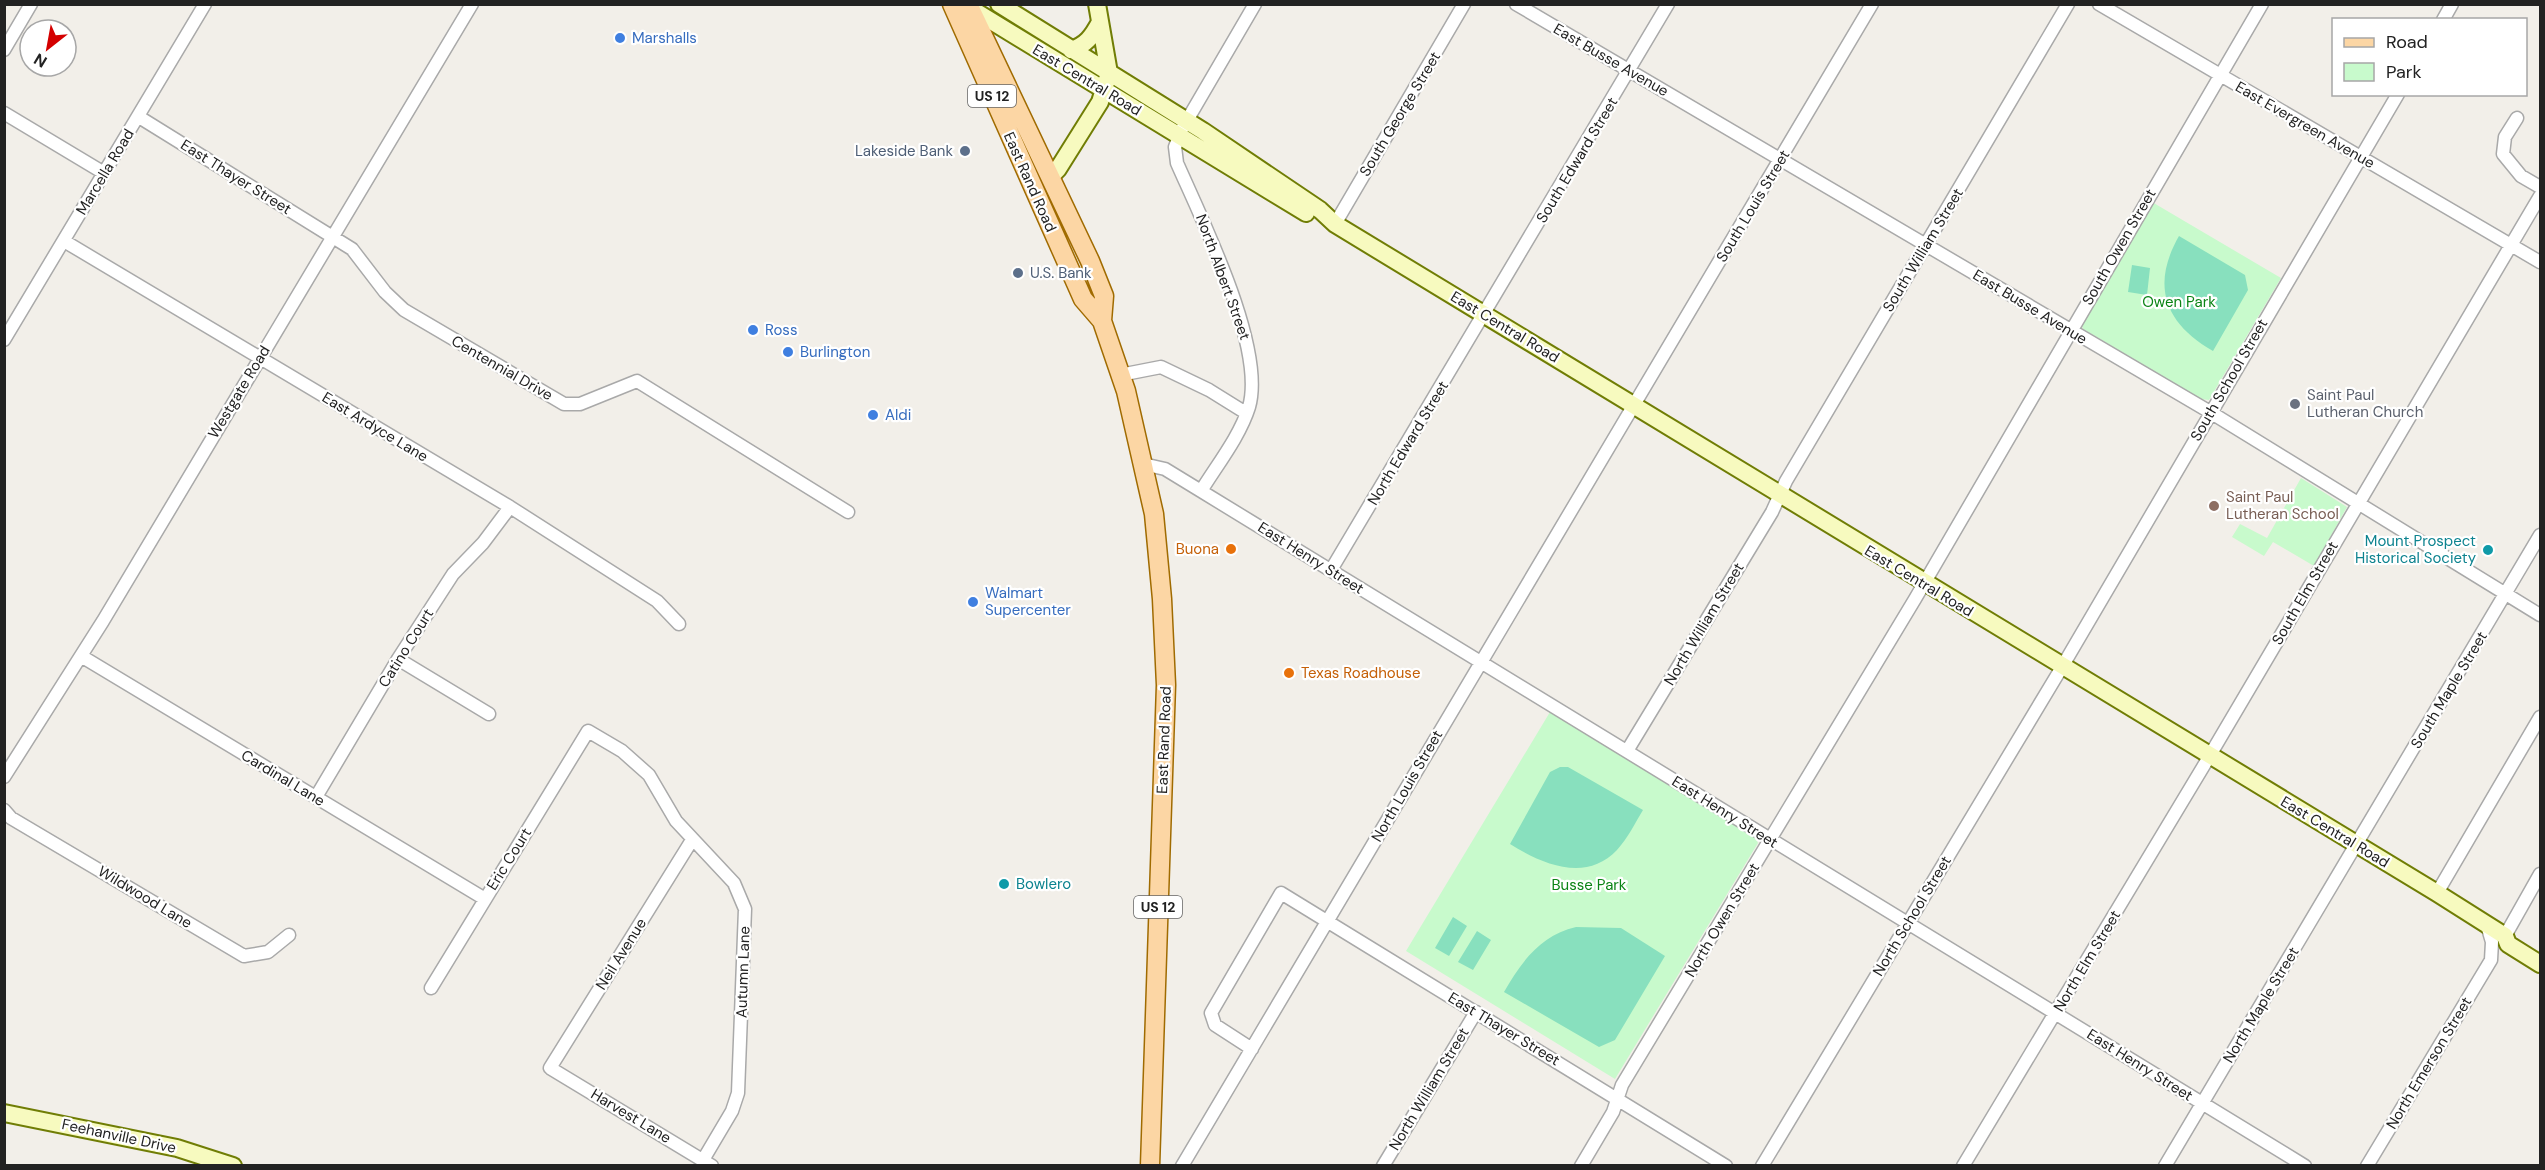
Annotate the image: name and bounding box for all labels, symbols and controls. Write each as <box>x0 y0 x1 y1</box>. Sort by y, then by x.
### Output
north arrow <box>18 18 78 78</box>
legend <box>2332 18 2527 96</box>
street label: East Busse Avenue <box>1550 19 1672 101</box>
place label: Marshalls <box>632 28 697 48</box>
text: Road <box>2386 30 2428 54</box>
marker: Marshalls <box>613 31 627 45</box>
street label: East Central Road <box>1029 40 1145 120</box>
text: N <box>30 48 51 72</box>
street label: South George Street <box>1355 48 1445 180</box>
text: Park <box>2386 60 2422 84</box>
street label: East Evergreen Avenue <box>2232 77 2378 173</box>
road number: US 12 <box>968 85 1016 107</box>
street label: South Edward Street <box>1532 93 1622 226</box>
street label: Marcella Road <box>71 125 139 219</box>
street label: East Rand Road <box>999 129 1061 235</box>
street label: East Thayer Street <box>177 135 295 219</box>
place label: Lakeside Bank <box>855 141 953 161</box>
marker: Lakeside Bank <box>958 144 972 158</box>
street label: South Louis Street <box>1712 146 1794 266</box>
street label: South William Street <box>1878 184 1968 316</box>
street label: South Owen Street <box>2078 185 2160 309</box>
street label: North Albert Street <box>1191 211 1255 343</box>
place label: U.S. Bank <box>1030 263 1092 283</box>
street label: East Busse Avenue <box>1969 265 2091 349</box>
marker: U.S. Bank <box>1011 266 1025 280</box>
street label: East Central Road <box>1447 287 1563 367</box>
park label: Owen Park <box>2142 292 2216 312</box>
street label: South School Street <box>2186 315 2272 445</box>
place label: Ross <box>765 320 797 340</box>
marker: Ross <box>746 323 760 337</box>
street label: Centennial Drive <box>448 331 556 405</box>
street label: Westgate Road <box>203 342 275 442</box>
place label: Burlington <box>800 342 870 362</box>
marker: Burlington <box>781 345 795 359</box>
street label: North Edward Street <box>1363 377 1453 509</box>
place label: Saint Paul Lutheran Church <box>2307 385 2423 422</box>
street label: East Ardyce Lane <box>318 387 432 467</box>
marker: Saint Paul Lutheran Church <box>2288 397 2302 411</box>
place label: Aldi <box>885 405 911 425</box>
marker: Aldi <box>866 408 880 422</box>
place label: Saint Paul Lutheran School <box>2226 487 2339 524</box>
marker: Saint Paul Lutheran School <box>2207 499 2221 513</box>
street label: East Henry Street <box>1254 517 1368 599</box>
place label: Mount Prospect Historical Society <box>2355 531 2477 568</box>
street label: South Elm Street <box>2267 538 2343 648</box>
place label: Buona <box>1176 539 1219 559</box>
street label: East Central Road <box>1861 541 1977 621</box>
marker: Buona <box>1224 542 1238 556</box>
marker: Mount Prospect Historical Society <box>2481 543 2495 557</box>
street label: North William Street <box>1659 559 1749 689</box>
place label: Walmart Supercenter <box>985 583 1071 620</box>
marker: Walmart Supercenter <box>966 595 980 609</box>
street label: Catino Court <box>374 605 438 691</box>
street label: South Maple Street <box>2406 628 2492 752</box>
place label: Texas Roadhouse <box>1301 663 1420 683</box>
marker: Texas Roadhouse <box>1282 666 1296 680</box>
street label: East Rand Road <box>1152 686 1176 794</box>
street label: North Louis Street <box>1367 726 1447 846</box>
street label: Cardinal Lane <box>237 745 329 811</box>
street label: East Henry Street <box>1668 771 1782 853</box>
street label: East Central Road <box>2277 792 2393 872</box>
street label: Eric Court <box>482 824 536 894</box>
street label: North School Street <box>1868 852 1956 980</box>
street label: North Owen Street <box>1680 859 1764 981</box>
street label: Wildwood Lane <box>94 861 196 933</box>
place label: Bowlero <box>1016 874 1071 894</box>
park label: Busse Park <box>1552 875 1627 895</box>
marker: Bowlero <box>997 877 1011 891</box>
road number: US 12 <box>1134 896 1182 918</box>
street label: North Elm Street <box>2049 906 2125 1015</box>
street label: Neil Avenue <box>591 914 651 994</box>
street label: Autumn Lane <box>731 926 755 1018</box>
street label: North Maple Street <box>2218 943 2304 1067</box>
street label: East Thayer Street <box>1444 988 1564 1070</box>
street label: North Emerson Street <box>2382 993 2476 1133</box>
street label: North William Street <box>1384 1024 1474 1154</box>
street label: East Henry Street <box>2083 1024 2197 1106</box>
street label: Harvest Lane <box>587 1084 675 1148</box>
street label: Feehanville Drive <box>60 1114 178 1158</box>

